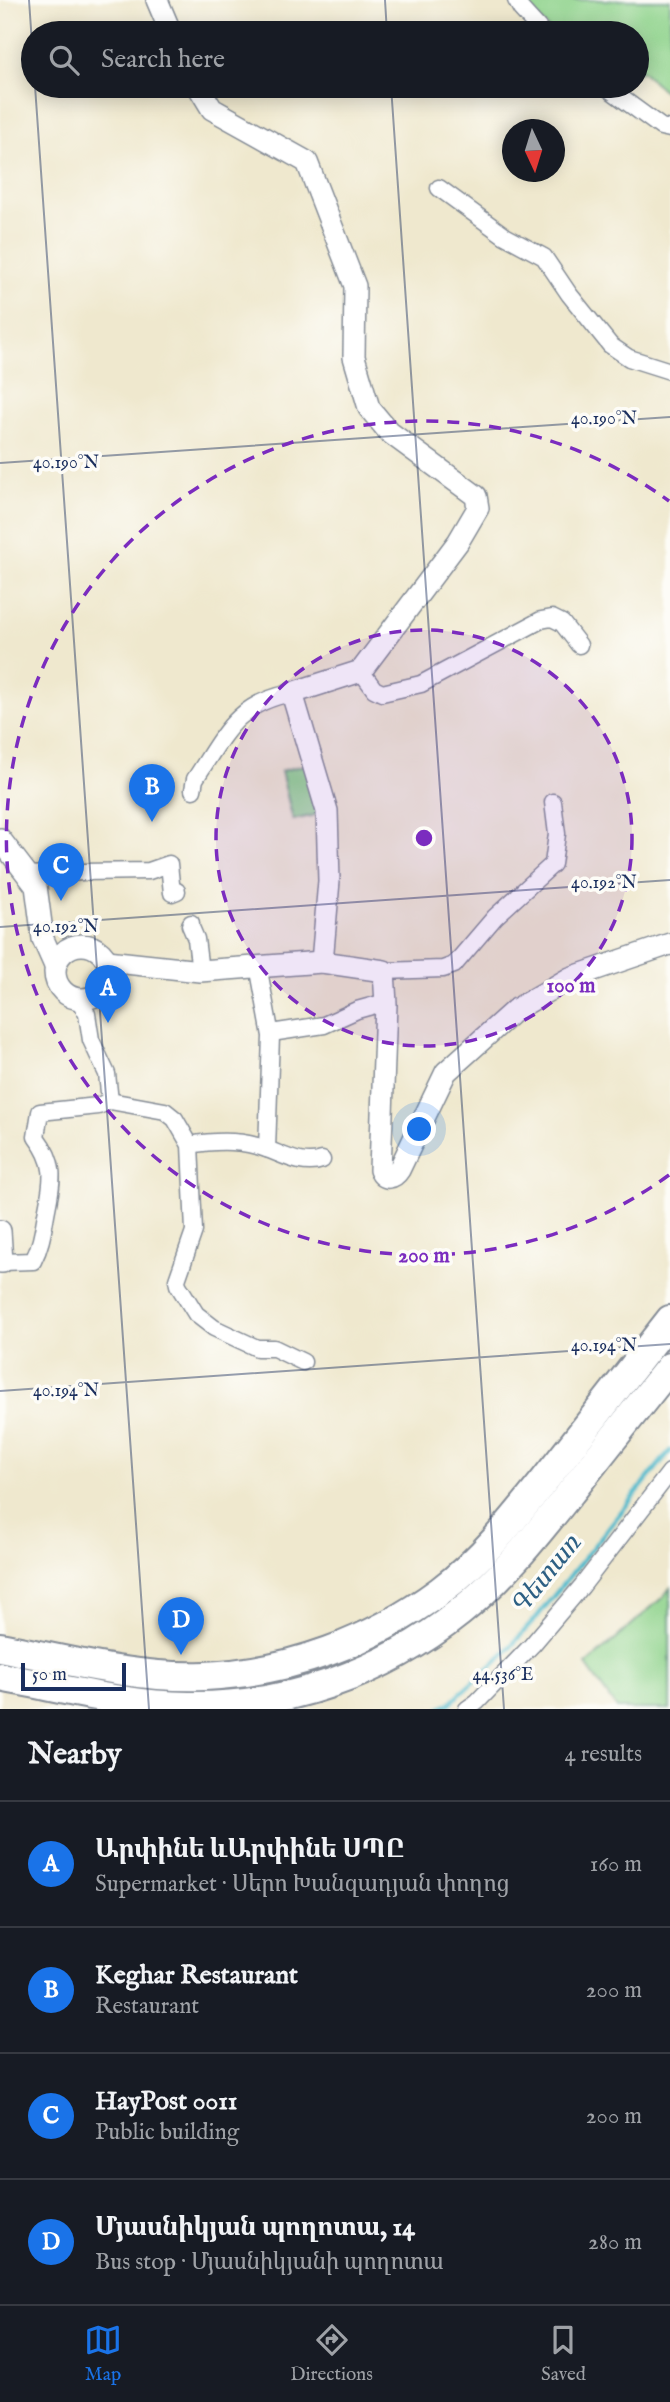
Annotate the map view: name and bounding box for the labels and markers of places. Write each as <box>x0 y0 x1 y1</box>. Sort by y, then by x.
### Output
pin: B <box>129 764 175 822</box>
centre of rings <box>412 826 436 850</box>
pin: C <box>38 843 84 901</box>
pin: A <box>85 965 131 1023</box>
pin: D <box>158 1597 204 1655</box>

